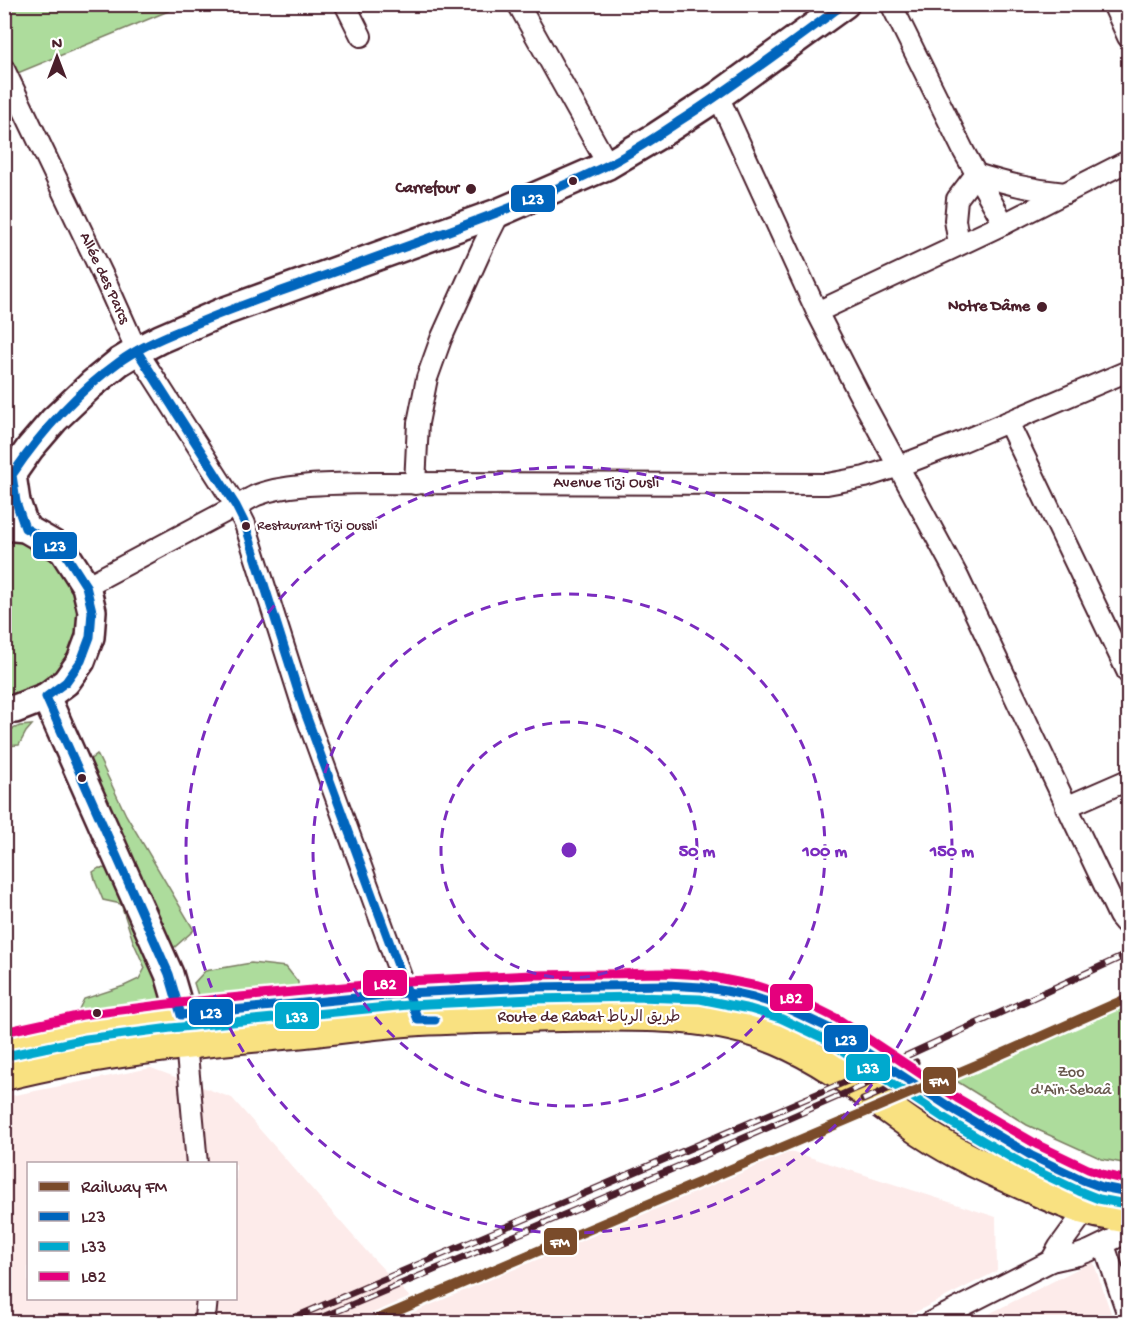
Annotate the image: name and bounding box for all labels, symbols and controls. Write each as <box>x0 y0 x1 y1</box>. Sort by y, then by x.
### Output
north arrow <box>27 27 87 87</box>
text: N <box>52 36 63 55</box>
unlabelled marker <box>567 175 579 187</box>
place label: Carrefour <box>394 179 461 199</box>
marker: Carrefour <box>464 182 478 196</box>
line badge: L23 <box>510 184 556 213</box>
text: L23 <box>522 192 544 211</box>
street label: Allée des Parcs <box>74 230 134 328</box>
place label: Notre Dâme <box>948 298 1031 317</box>
marker: Notre Dâme <box>1035 300 1049 314</box>
street label: Avenue Tizi Ousli <box>553 474 659 493</box>
place label: Restaurant Tizi Oussli <box>257 518 378 535</box>
marker: Restaurant Tizi Oussli <box>240 520 252 532</box>
line badge: L23 <box>32 531 78 560</box>
text: L23 <box>44 539 66 558</box>
unlabelled marker <box>76 772 88 784</box>
centre of rings <box>559 840 579 860</box>
text: 50 m <box>679 842 716 863</box>
text: 100 m <box>802 842 848 863</box>
text: 150 m <box>929 842 974 863</box>
line badge: L82 <box>362 969 408 997</box>
text: L82 <box>374 977 396 996</box>
line badge: L82 <box>769 983 814 1012</box>
text: L82 <box>780 991 802 1010</box>
line badge: L23 <box>188 998 234 1026</box>
line badge: L33 <box>274 1001 320 1030</box>
text: L23 <box>200 1006 222 1025</box>
unlabelled marker <box>91 1007 103 1019</box>
street label: Route de Rabat طريق الرباط <box>498 1009 680 1028</box>
text: L33 <box>286 1010 308 1029</box>
line badge: L23 <box>823 1024 869 1053</box>
text: L23 <box>835 1033 857 1052</box>
line badge: L33 <box>845 1053 891 1082</box>
text: L33 <box>857 1061 879 1080</box>
park label: Zoo d'Aïn-Sebaâ <box>1031 1064 1113 1101</box>
line badge: FM <box>922 1066 957 1095</box>
text: FM <box>928 1074 950 1093</box>
legend <box>27 1162 237 1300</box>
text: Railway FM <box>81 1178 168 1199</box>
text: L23 <box>81 1208 106 1229</box>
line badge: FM <box>543 1227 578 1256</box>
text: FM <box>549 1235 571 1254</box>
text: L33 <box>81 1238 106 1259</box>
text: L82 <box>81 1268 106 1289</box>

